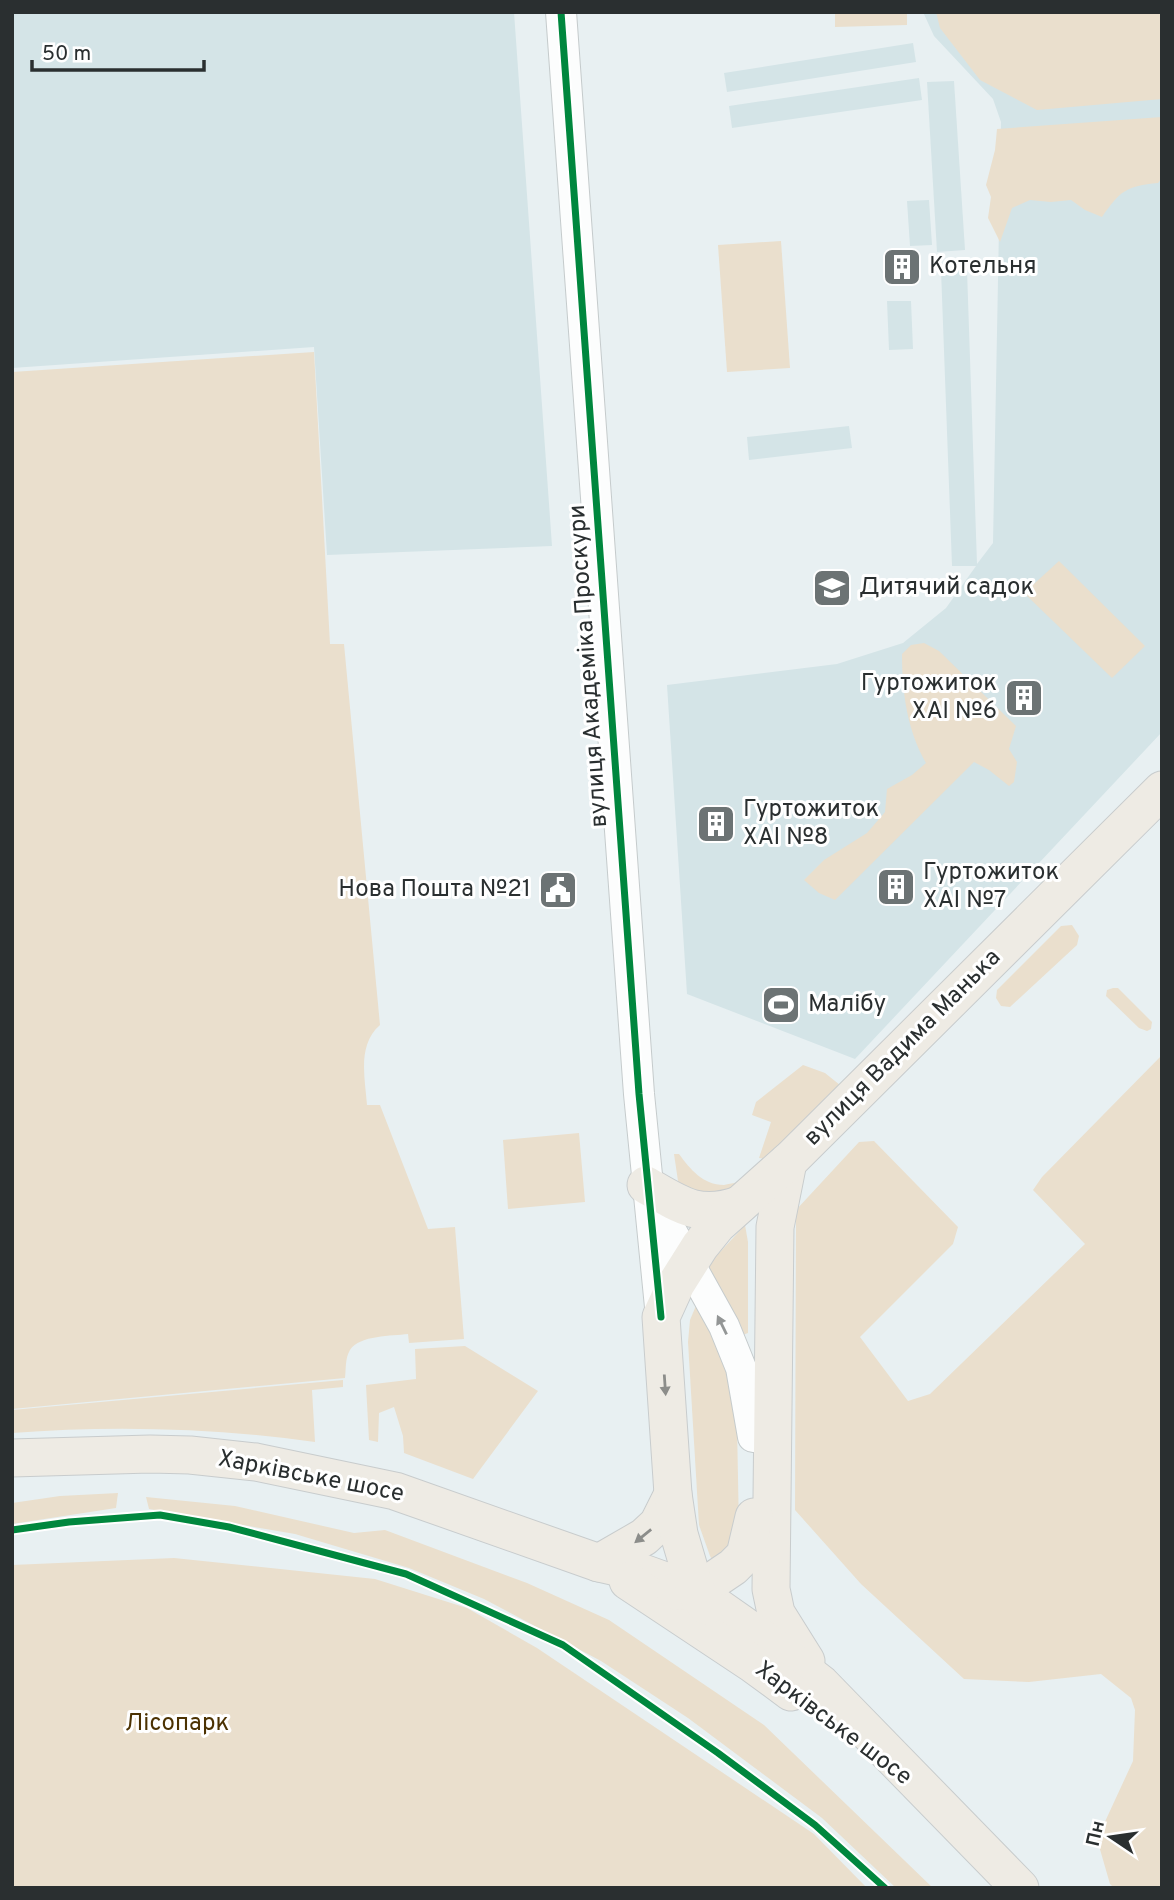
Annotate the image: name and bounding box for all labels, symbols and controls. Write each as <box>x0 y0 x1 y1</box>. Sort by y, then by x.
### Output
scale bar <box>32 28 203 72</box>
text: 50 m <box>42 41 91 68</box>
building icon: Котельня <box>881 246 923 288</box>
place label: Котельня <box>929 252 1037 282</box>
street label: вулиця Академіка Проскури <box>563 503 615 829</box>
school or university icon: Дитячий садок <box>811 567 853 609</box>
place label: Дитячий садок <box>859 573 1034 603</box>
place label: Гуртожиток ХАІ №6 <box>861 669 997 727</box>
building icon: Гуртожиток ХАІ №6 <box>1003 677 1045 719</box>
place label: Гуртожиток ХАІ №8 <box>743 795 879 853</box>
building icon: Гуртожиток ХАІ №8 <box>695 803 737 845</box>
place label: Гуртожиток ХАІ №7 <box>923 858 1059 916</box>
building icon: Гуртожиток ХАІ №7 <box>875 866 917 908</box>
public building icon: Нова Пошта №21 <box>537 869 579 911</box>
place label: Нова Пошта №21 <box>338 875 531 905</box>
street label: вулиця Вадима Манька <box>798 943 1008 1153</box>
sports icon: Малібу <box>760 984 802 1026</box>
place label: Малібу <box>808 990 886 1020</box>
one-way arrow <box>717 1315 728 1335</box>
one-way arrow <box>660 1375 671 1397</box>
street label: Харківське шосе <box>215 1444 407 1510</box>
one-way arrow <box>635 1528 652 1543</box>
street label: Харківське шосе <box>749 1655 917 1793</box>
park label: Лісопарк <box>125 1709 229 1739</box>
north arrow <box>1076 1802 1146 1872</box>
text: Пн <box>1082 1818 1111 1849</box>

